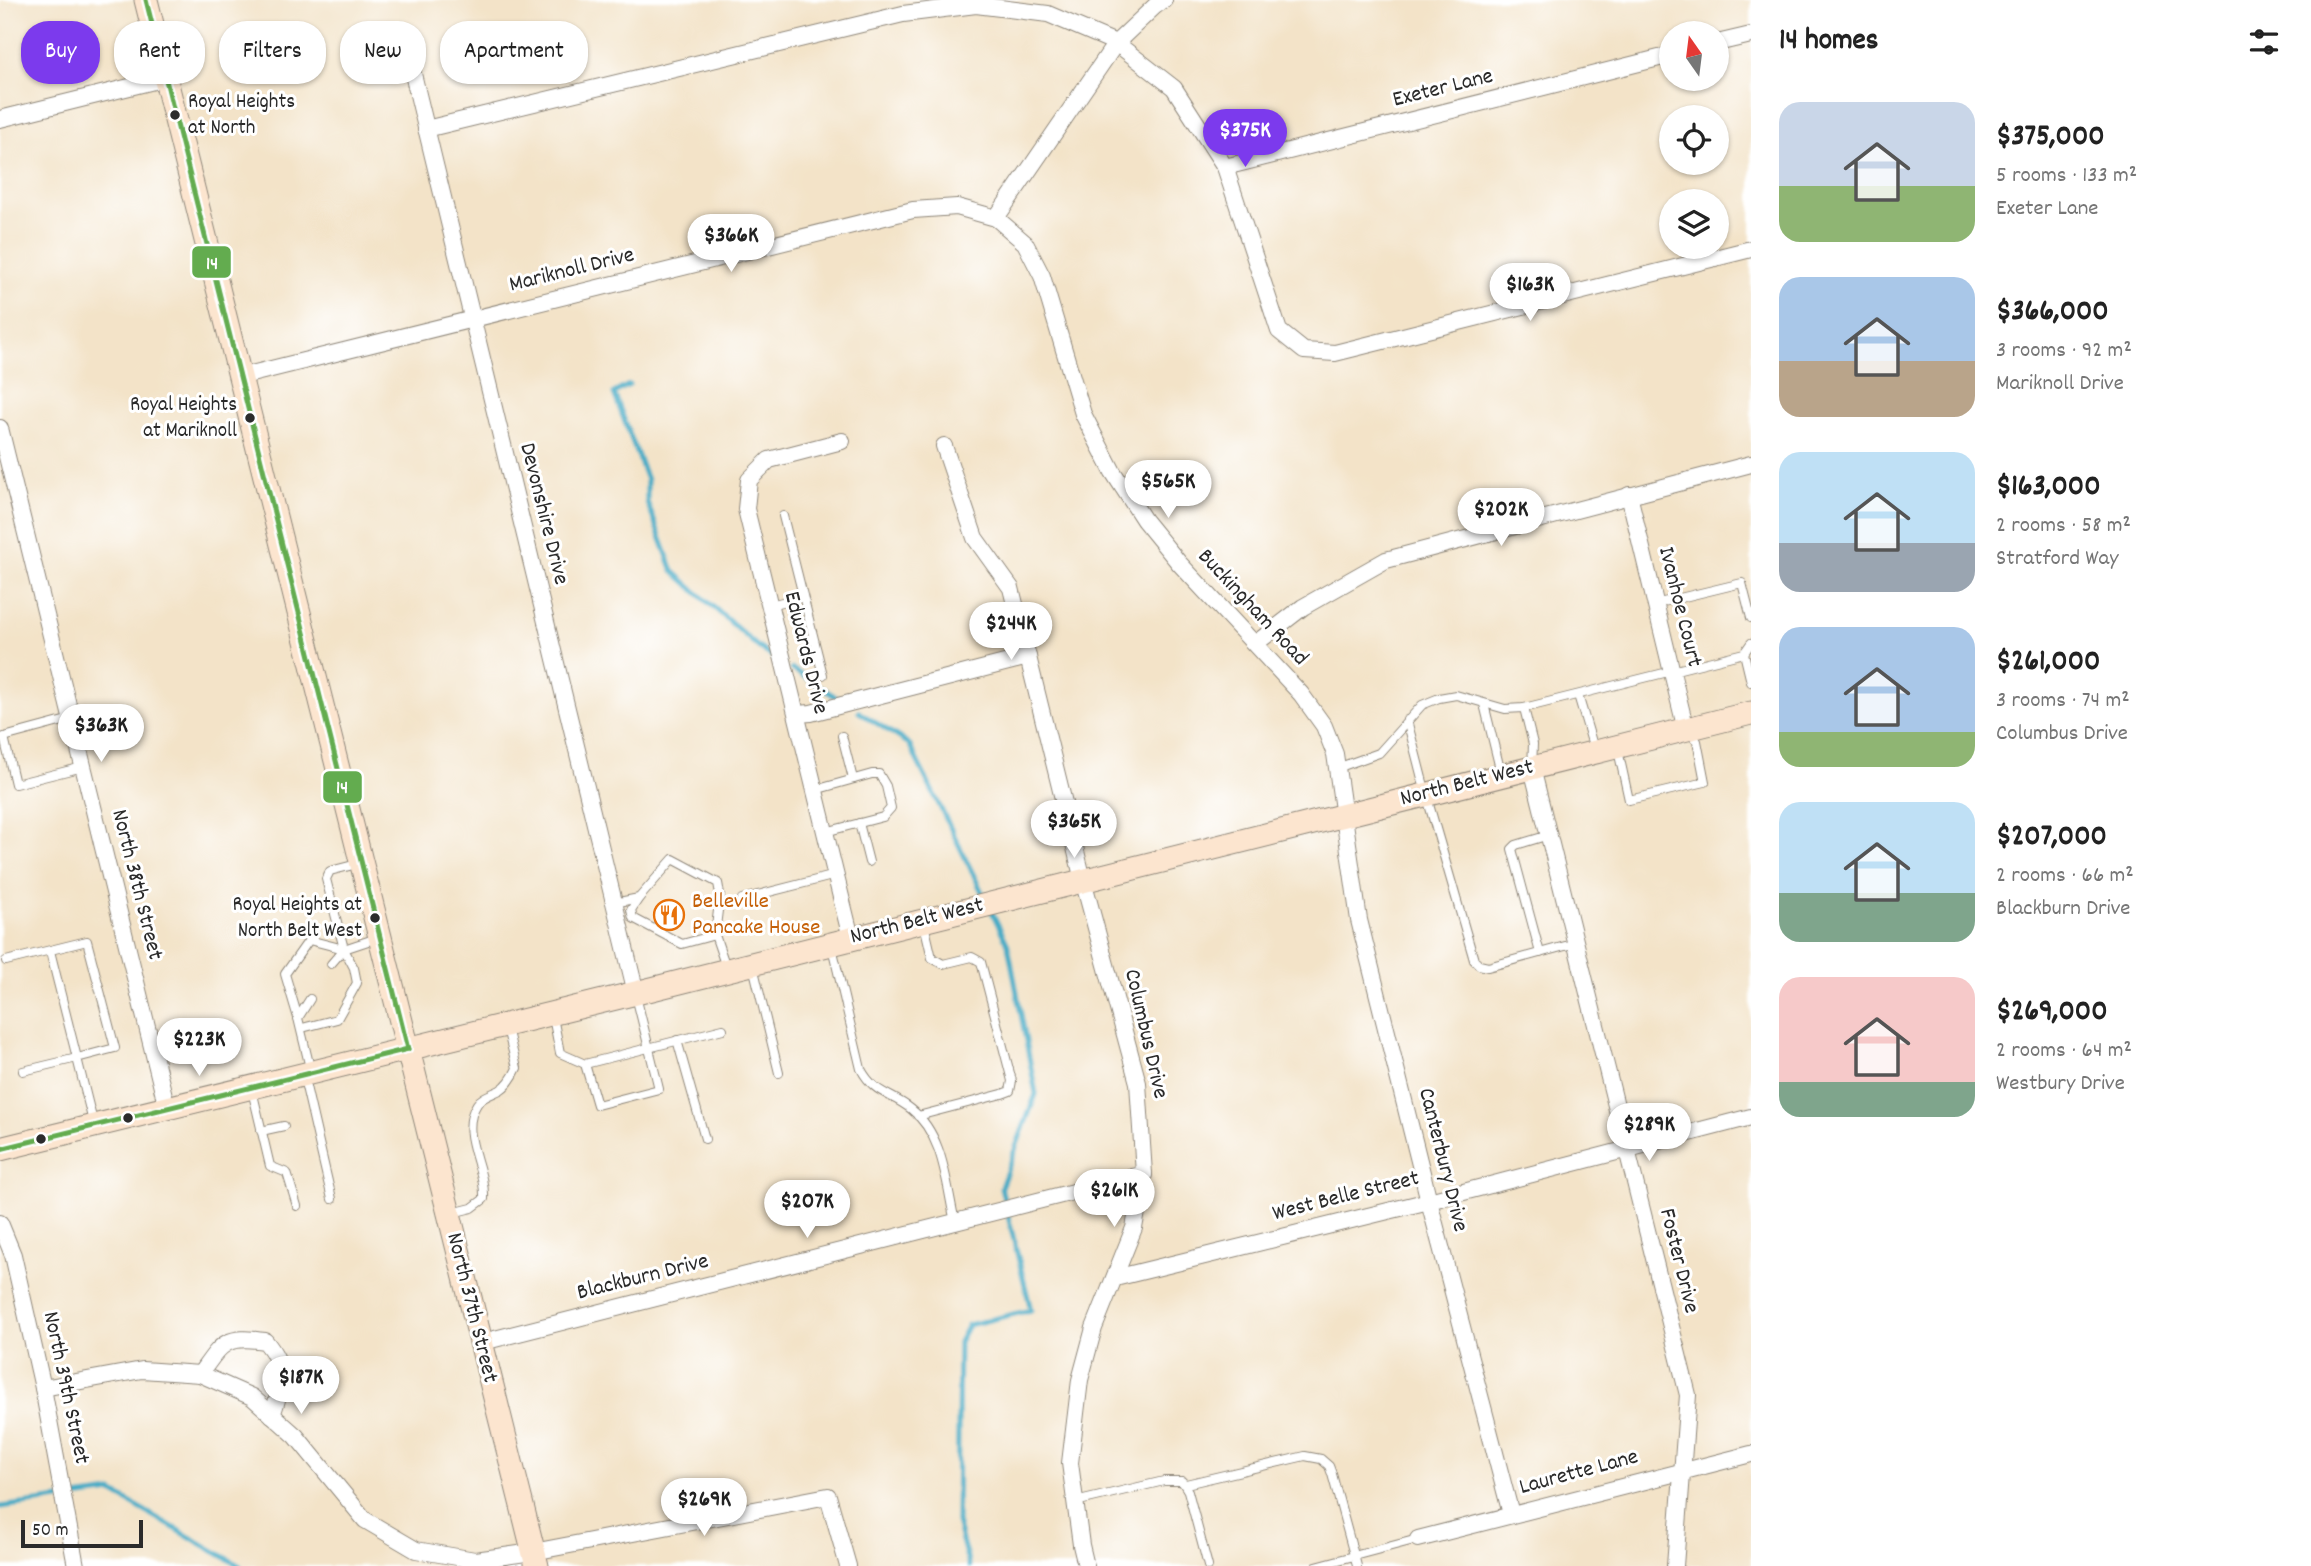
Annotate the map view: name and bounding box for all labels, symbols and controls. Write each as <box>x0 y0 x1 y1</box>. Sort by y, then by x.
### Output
chip: Buy <box>21 21 100 84</box>
chip: Rent <box>114 21 205 84</box>
chip: Filters <box>219 21 326 84</box>
chip: New <box>340 21 426 84</box>
chip: Apartment <box>440 21 588 84</box>
north arrow <box>1659 21 1729 91</box>
map controls <box>1659 21 1729 259</box>
text: 14 homes <box>1779 21 1878 64</box>
icon: filters <box>2245 23 2283 61</box>
street label: Exeter Lane <box>1389 61 1497 117</box>
place label: Royal Heights at North <box>188 88 295 144</box>
button: locate <box>1659 105 1729 175</box>
marker: Royal Heights at North <box>168 108 182 122</box>
pin: $375K <box>1196 110 1294 169</box>
text: $375K <box>1219 115 1271 148</box>
text: $375,000 <box>1996 117 2105 160</box>
icon: home <box>1835 130 1919 214</box>
text: 5 rooms · 133 m² <box>1996 160 2137 193</box>
button: layers <box>1659 189 1729 259</box>
text: Exeter Lane <box>1996 193 2098 226</box>
pin: $366K <box>682 215 780 274</box>
text: $366K <box>703 220 759 253</box>
street label: Mariknoll Drive <box>506 240 638 302</box>
line badge: 14 <box>191 245 232 279</box>
text: 14 <box>206 252 218 279</box>
pin: $163K <box>1481 264 1579 323</box>
text: $163K <box>1506 269 1554 302</box>
text: $366,000 <box>1996 292 2109 335</box>
icon: home <box>1835 305 1919 389</box>
text: 3 rooms · 92 m² <box>1996 335 2132 368</box>
text: Mariknoll Drive <box>1996 368 2124 401</box>
place label: Royal Heights at Mariknoll <box>130 391 237 447</box>
marker: Royal Heights at Mariknoll <box>243 411 257 425</box>
street label: Devonshire Drive <box>509 440 577 588</box>
pin: $565K <box>1119 461 1217 520</box>
text: $565K <box>1141 466 1195 499</box>
text: $163,000 <box>1996 467 2101 510</box>
icon: home <box>1835 480 1919 564</box>
pin: $202K <box>1452 489 1550 548</box>
text: $202K <box>1474 494 1528 527</box>
text: 2 rooms · 58 m² <box>1996 510 2131 543</box>
street label: Buckingham Road <box>1189 542 1315 674</box>
street label: Ivanhoe Court <box>1648 543 1710 671</box>
text: Stratford Way <box>1996 543 2119 576</box>
street label: Edwards Drive <box>774 588 836 718</box>
pin: $244K <box>962 602 1060 662</box>
text: $244K <box>985 608 1037 641</box>
text: $261,000 <box>1996 642 2100 685</box>
icon: home <box>1835 655 1919 739</box>
text: 3 rooms · 74 m² <box>1996 685 2130 718</box>
pin: $363K <box>52 704 150 764</box>
text: $363K <box>74 710 128 743</box>
text: Columbus Drive <box>1996 718 2128 751</box>
street label: North Belt West <box>1397 752 1537 816</box>
line badge: 14 <box>322 770 363 804</box>
text: 14 <box>336 776 348 803</box>
pin: $365K <box>1025 800 1123 860</box>
street label: North 38th Street <box>101 806 171 964</box>
text: $365K <box>1047 806 1101 839</box>
text: $207,000 <box>1996 817 2107 860</box>
icon: home <box>1835 830 1919 914</box>
text: 2 rooms · 66 m² <box>1996 860 2134 893</box>
place label: Belleville Pancake House <box>692 886 820 945</box>
street label: North Belt West <box>847 890 987 954</box>
place label: Royal Heights at North Belt West <box>233 891 362 947</box>
text: Blackburn Drive <box>1996 893 2130 926</box>
restaurant icon: Belleville Pancake House <box>652 898 686 932</box>
marker: Royal Heights at North Belt West <box>368 911 382 925</box>
street label: Columbus Drive <box>1114 966 1176 1102</box>
text: $269,000 <box>1996 992 2108 1035</box>
icon: home <box>1835 1005 1919 1089</box>
pin: $223K <box>150 1018 248 1078</box>
text: $223K <box>173 1024 225 1057</box>
text: 2 rooms · 64 m² <box>1996 1035 2132 1068</box>
text: Westbury Drive <box>1996 1068 2125 1101</box>
street label: Canterbury Drive <box>1408 1085 1476 1235</box>
pin: $289K <box>1600 1104 1698 1163</box>
text: $289K <box>1623 1109 1675 1142</box>
unlabelled marker <box>121 1111 135 1125</box>
unlabelled marker <box>34 1132 48 1146</box>
street label: West Belle Street <box>1269 1163 1423 1231</box>
pin: $261K <box>1065 1170 1163 1229</box>
text: $261K <box>1090 1175 1138 1208</box>
pin: $207K <box>758 1180 856 1240</box>
text: $207K <box>780 1186 834 1219</box>
street label: Foster Drive <box>1649 1205 1707 1317</box>
street label: North 37th Street <box>436 1229 506 1387</box>
street label: Blackburn Drive <box>574 1246 712 1310</box>
street label: North 39th Street <box>33 1309 97 1467</box>
pin: $187K <box>252 1356 350 1416</box>
text: $187K <box>278 1362 324 1395</box>
street label: Laurette Lane <box>1516 1441 1642 1505</box>
pin: $269K <box>655 1478 753 1538</box>
text: $269K <box>677 1484 731 1517</box>
scale bar <box>21 1517 144 1549</box>
text: 50 m <box>32 1518 69 1545</box>

